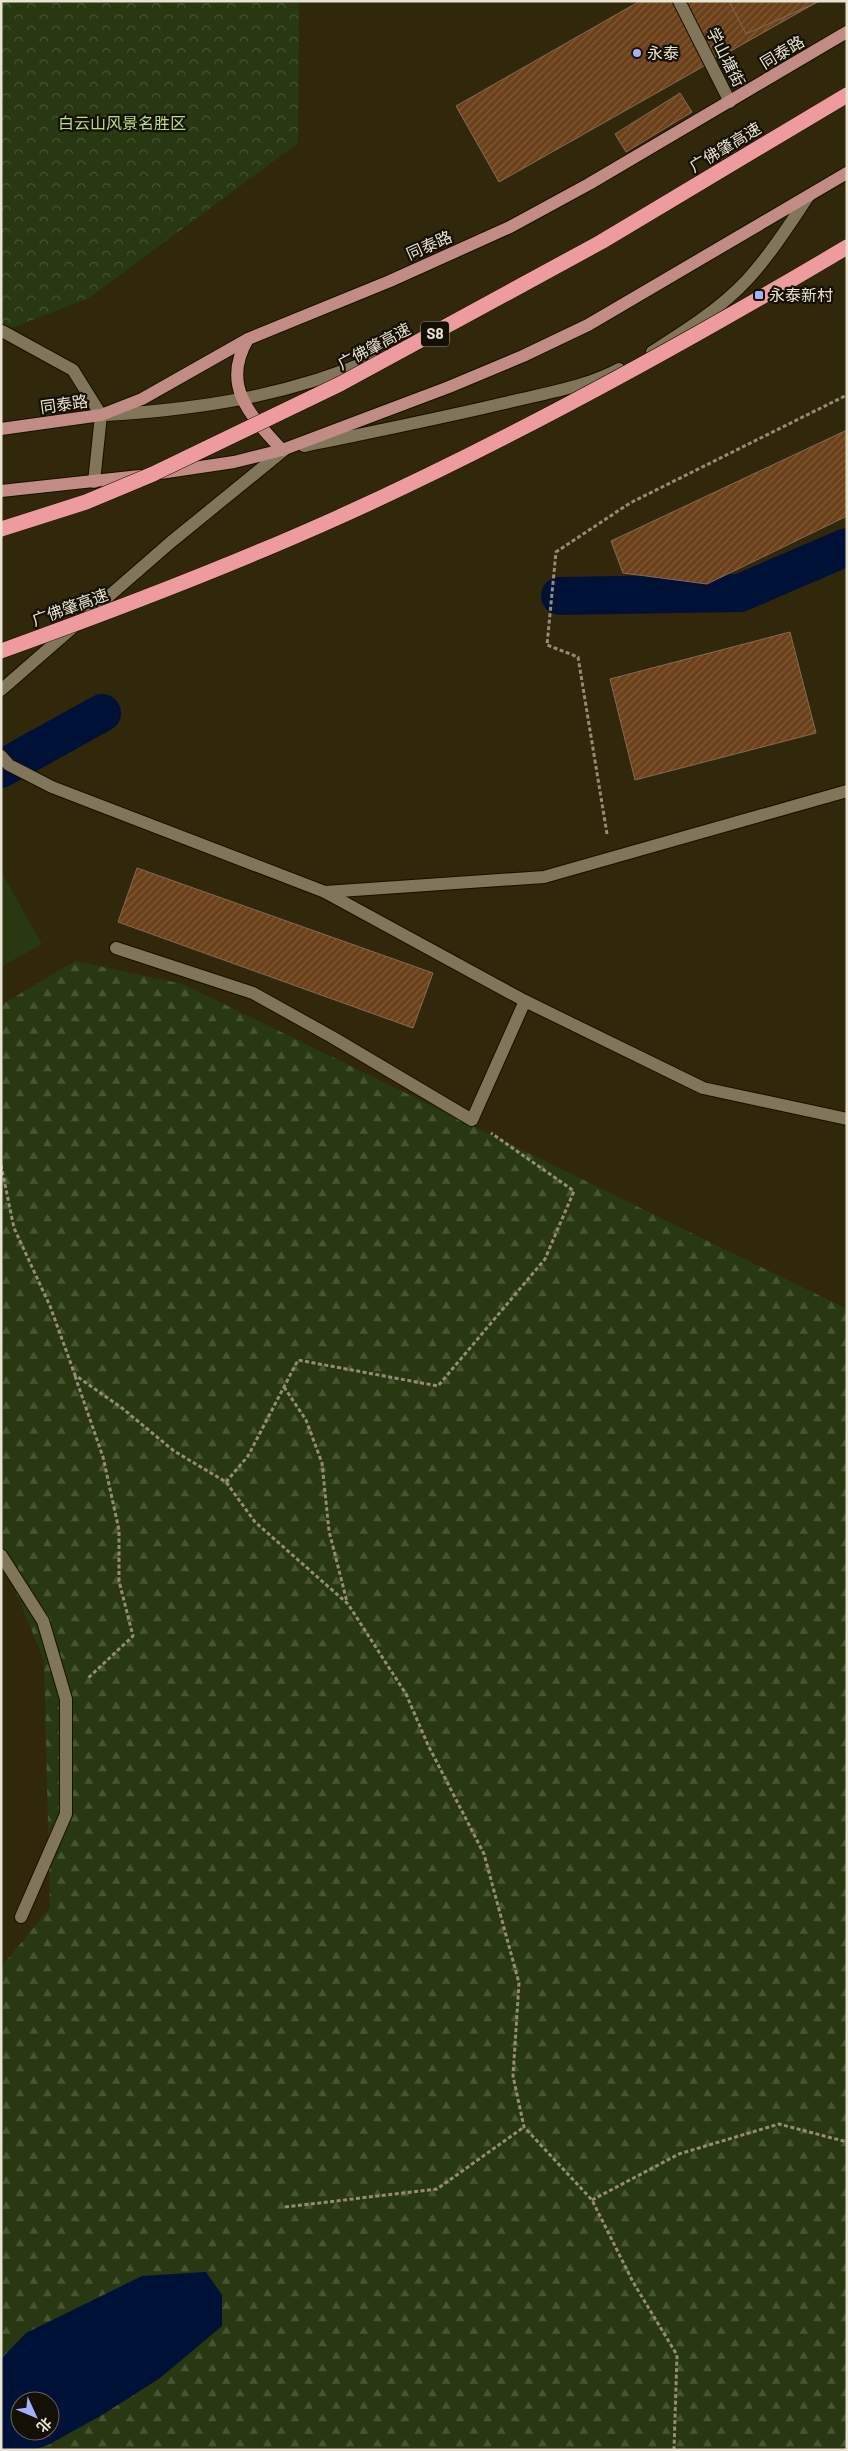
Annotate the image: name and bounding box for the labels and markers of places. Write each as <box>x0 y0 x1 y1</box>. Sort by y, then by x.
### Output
place label: 永泰 <box>647 43 679 62</box>
marker: 永泰 <box>631 47 643 59</box>
place label: 永泰新村 <box>769 285 833 304</box>
marker: 永泰新村 <box>753 289 765 301</box>

